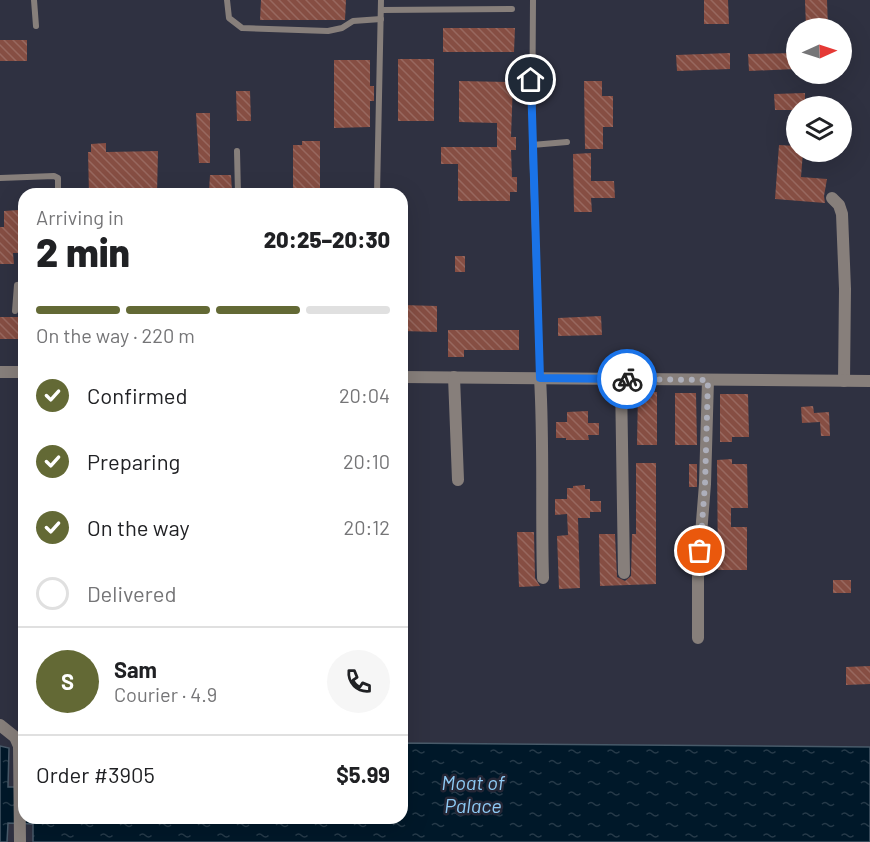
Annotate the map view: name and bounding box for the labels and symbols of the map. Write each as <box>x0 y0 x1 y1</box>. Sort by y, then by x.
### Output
north arrow <box>786 18 852 84</box>
pin <box>505 54 556 105</box>
courier <box>597 349 657 409</box>
pin <box>674 525 725 576</box>
water label: Moat of Palace <box>441 770 506 817</box>

